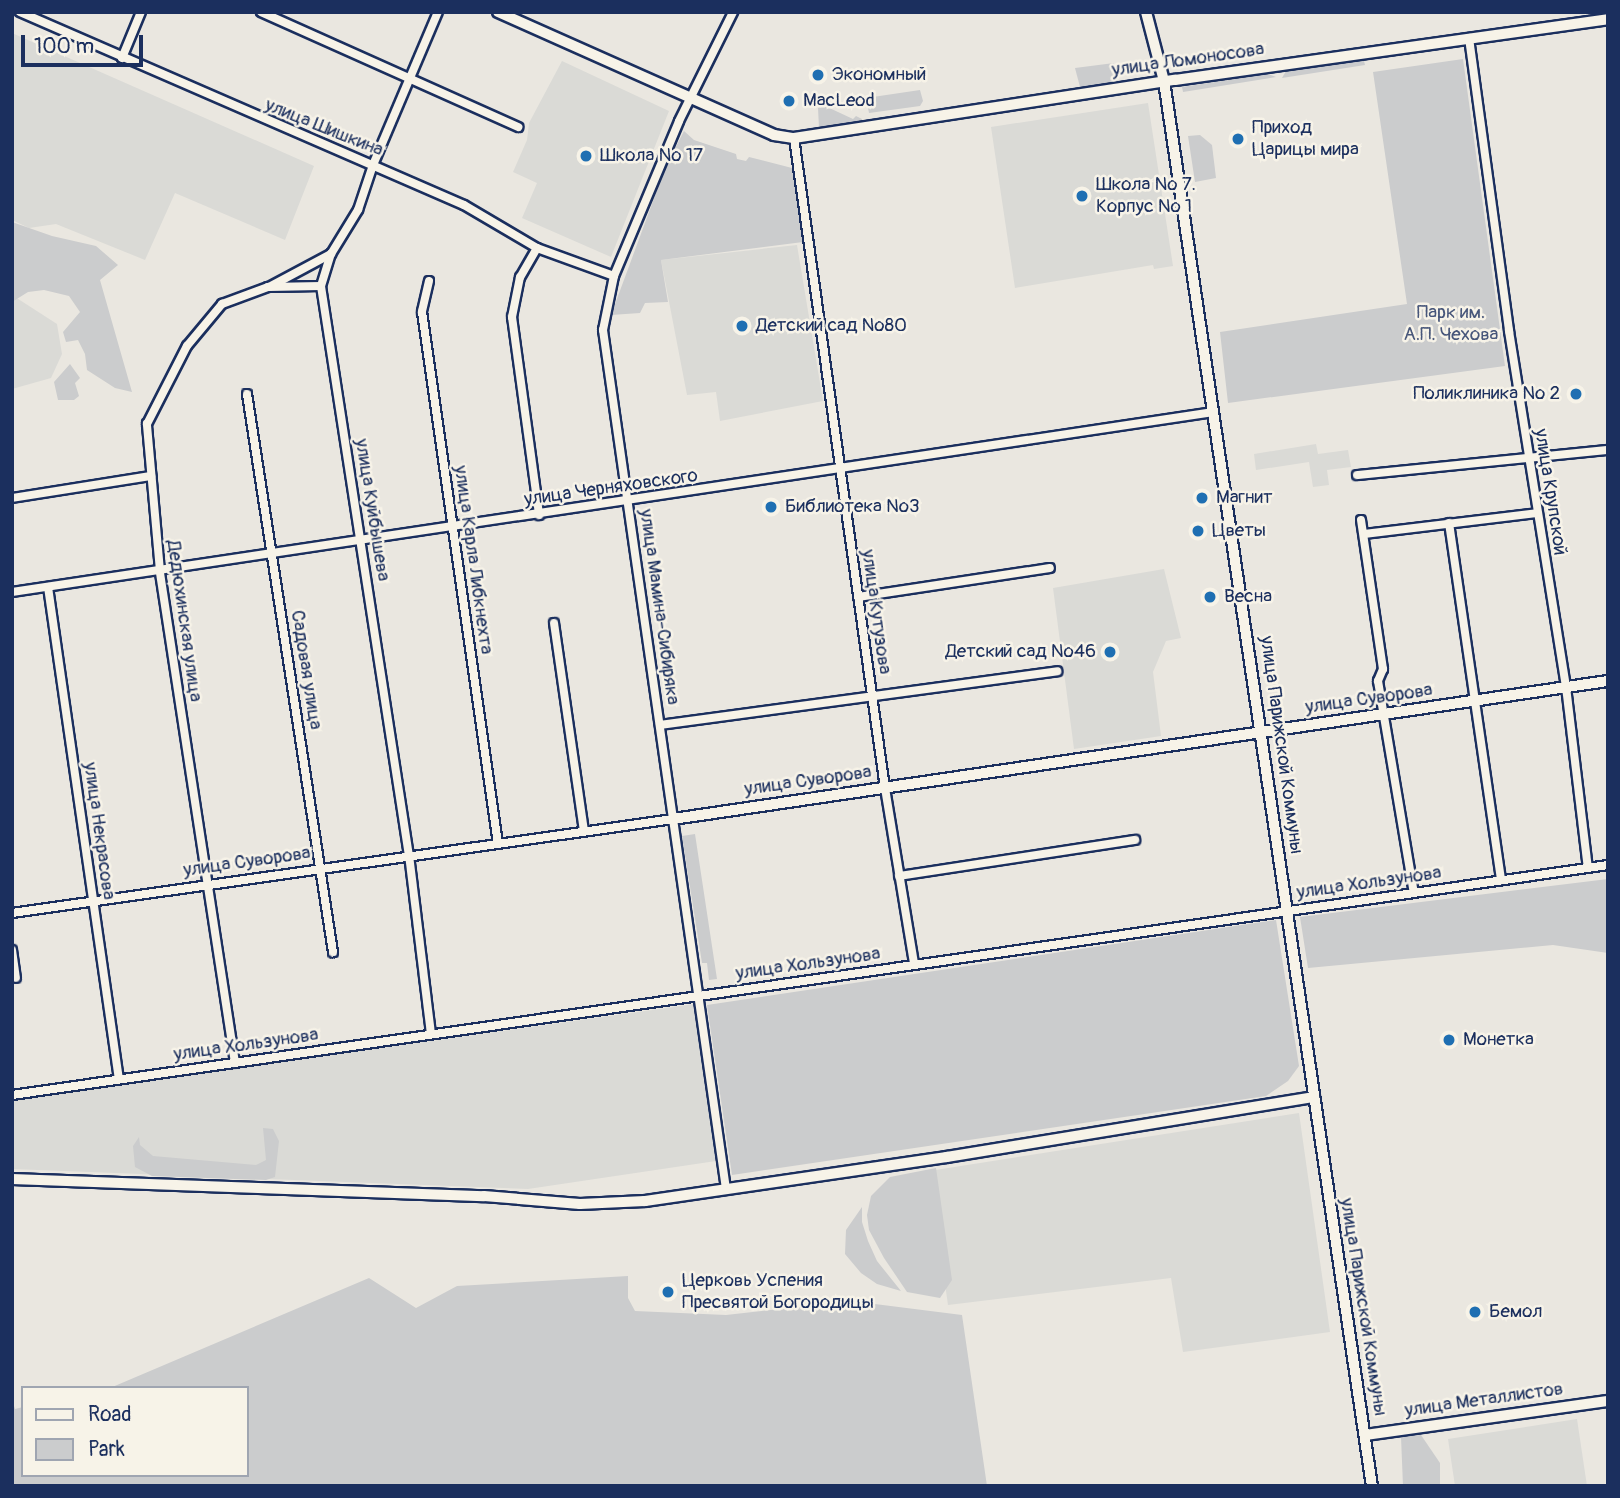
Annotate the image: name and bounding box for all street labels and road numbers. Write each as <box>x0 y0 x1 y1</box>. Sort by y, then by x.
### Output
street label: улица Ломоносова <box>1110 38 1266 82</box>
street label: улица Шишкина <box>262 94 386 162</box>
street label: улица Крупской <box>1529 427 1571 557</box>
street label: улица Куйбышева <box>349 437 395 583</box>
street label: улица Карла Либкнехта <box>448 464 498 656</box>
street label: улица Черняховского <box>523 465 699 511</box>
street label: улица Мамина-Сибиряка <box>634 508 684 706</box>
street label: Дедюхинская улица <box>161 539 207 703</box>
street label: улица Кутузова <box>856 548 896 676</box>
street label: Садовая улица <box>285 609 327 731</box>
street label: улица Парижской Коммуны <box>1254 634 1308 856</box>
street label: улица Суворова <box>1304 679 1434 719</box>
street label: улица Некрасова <box>78 761 120 901</box>
street label: улица Суворова <box>743 761 873 801</box>
street label: улица Суворова <box>182 842 312 882</box>
street label: улица Хользунова <box>1295 862 1443 904</box>
street label: улица Хользунова <box>734 943 882 985</box>
street label: улица Хользунова <box>172 1024 320 1066</box>
street label: улица Парижской Коммуны <box>1335 1197 1391 1417</box>
street label: улица Металлистов <box>1403 1378 1565 1422</box>

